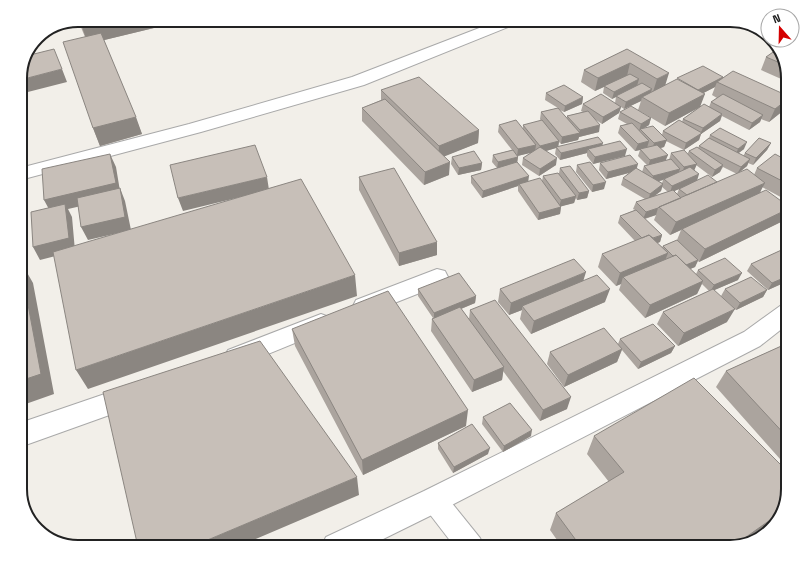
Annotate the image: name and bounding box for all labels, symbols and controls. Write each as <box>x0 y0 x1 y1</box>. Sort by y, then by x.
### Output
north arrow <box>760 8 800 48</box>
text: N <box>771 11 782 26</box>

